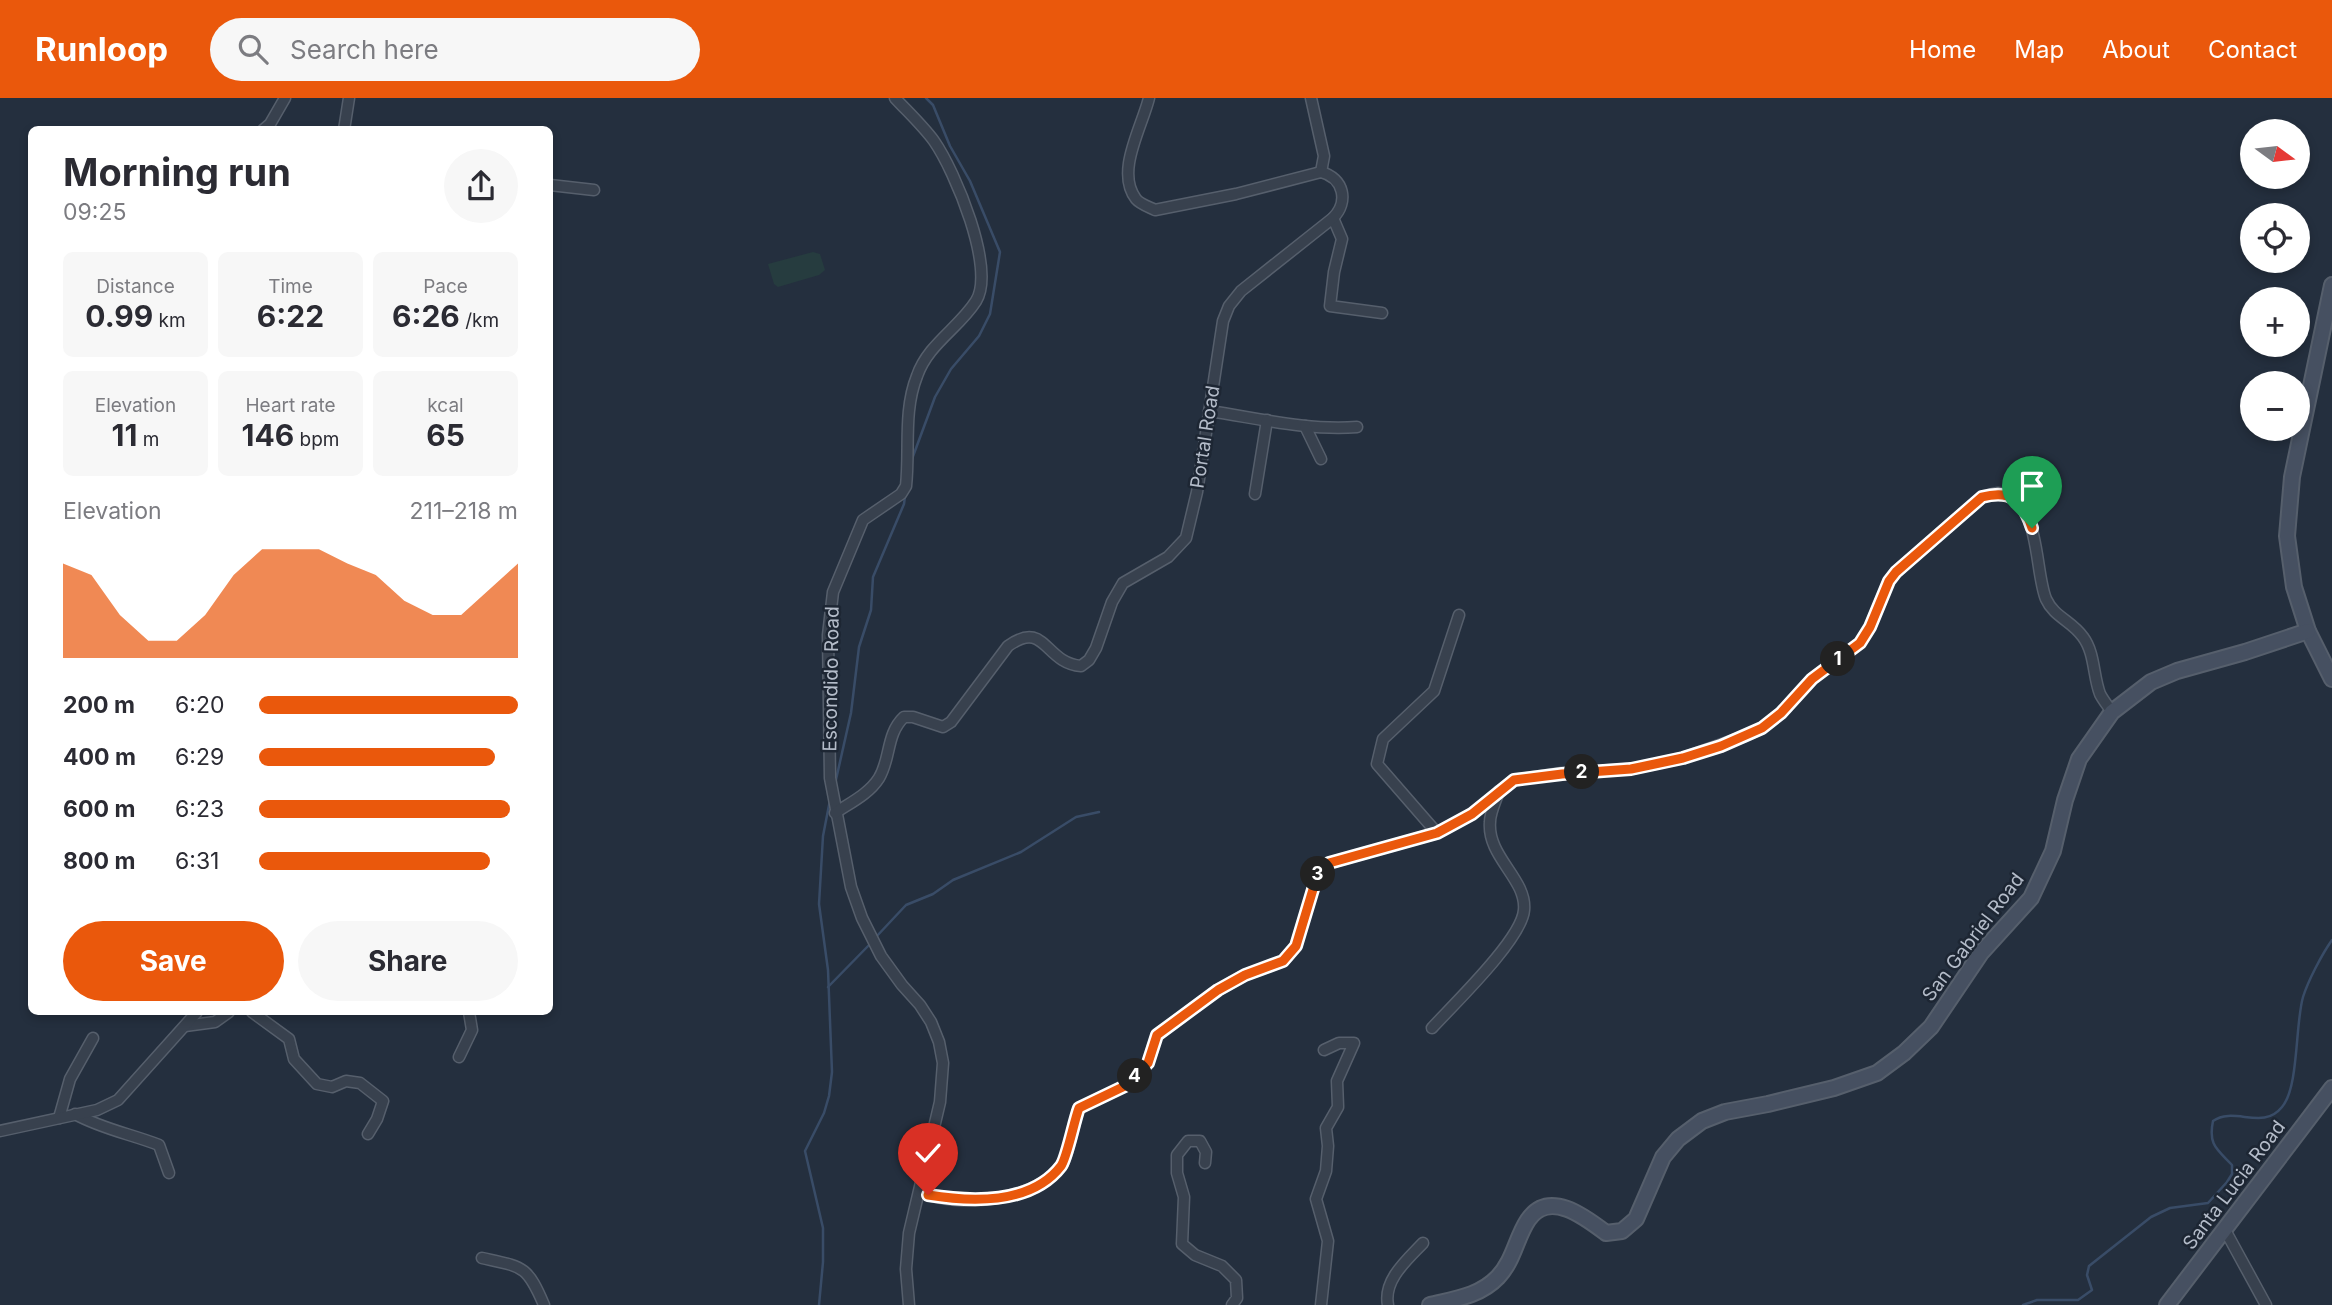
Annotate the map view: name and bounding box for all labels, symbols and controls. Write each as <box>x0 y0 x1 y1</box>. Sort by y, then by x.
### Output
search box <box>210 18 700 81</box>
text: Runloop <box>35 29 168 69</box>
icon: search <box>234 30 272 68</box>
text: Search here <box>290 34 439 65</box>
text: Home <box>1909 35 1976 64</box>
text: Map <box>2014 35 2064 64</box>
text: About <box>2102 35 2170 64</box>
text: Contact <box>2208 35 2297 64</box>
north arrow <box>2240 119 2310 189</box>
map controls <box>2240 119 2310 441</box>
text: Morning run <box>63 149 291 195</box>
button: share <box>444 149 518 223</box>
text: 09:25 <box>63 198 126 226</box>
button: locate <box>2240 203 2310 273</box>
text: Distance <box>96 275 175 298</box>
text: Time <box>268 275 313 298</box>
text: Pace <box>423 275 468 298</box>
button: + <box>2240 287 2310 357</box>
text: 0.99 <box>85 298 153 334</box>
text: 6:22 <box>257 298 324 334</box>
text: 6:26 <box>392 298 460 334</box>
text: km <box>153 309 186 332</box>
text: /km <box>460 309 499 332</box>
button: − <box>2240 371 2310 441</box>
street label: Portal Road <box>1186 384 1224 490</box>
text: Elevation <box>95 394 176 417</box>
text: Heart rate <box>246 394 336 417</box>
text: kcal <box>427 394 464 417</box>
text: 11 <box>112 417 137 453</box>
text: 146 <box>242 417 294 453</box>
text: 65 <box>426 417 465 453</box>
text: m <box>137 428 159 451</box>
text: bpm <box>294 428 339 451</box>
pin <box>2002 456 2062 528</box>
icon: arrive <box>2013 467 2051 505</box>
text: Elevation <box>63 497 162 525</box>
text: 211–218 m <box>410 497 518 525</box>
street label: Escondido Road <box>818 606 844 752</box>
pin: 1 <box>1820 642 1856 676</box>
text: 1 <box>1833 647 1842 670</box>
text: 200 m <box>63 691 135 719</box>
text: 6:20 <box>175 691 224 719</box>
text: 400 m <box>63 743 136 771</box>
text: 6:29 <box>175 743 224 771</box>
pin: 2 <box>1564 754 1600 790</box>
text: 2 <box>1576 760 1587 783</box>
text: 600 m <box>63 795 135 823</box>
text: 6:23 <box>175 795 224 823</box>
text: 800 m <box>63 847 135 875</box>
text: 6:31 <box>175 847 219 875</box>
pin: 3 <box>1300 856 1336 892</box>
text: 3 <box>1311 862 1324 885</box>
street label: San Gabriel Road <box>1917 868 2029 1006</box>
button: Save <box>63 921 284 1001</box>
button: Share <box>298 921 518 1001</box>
pin: 4 <box>1118 1058 1152 1094</box>
text: 4 <box>1128 1064 1141 1087</box>
street label: Santa Lucia Road <box>2178 1116 2290 1254</box>
pin <box>898 1123 958 1195</box>
icon: check <box>909 1134 947 1172</box>

